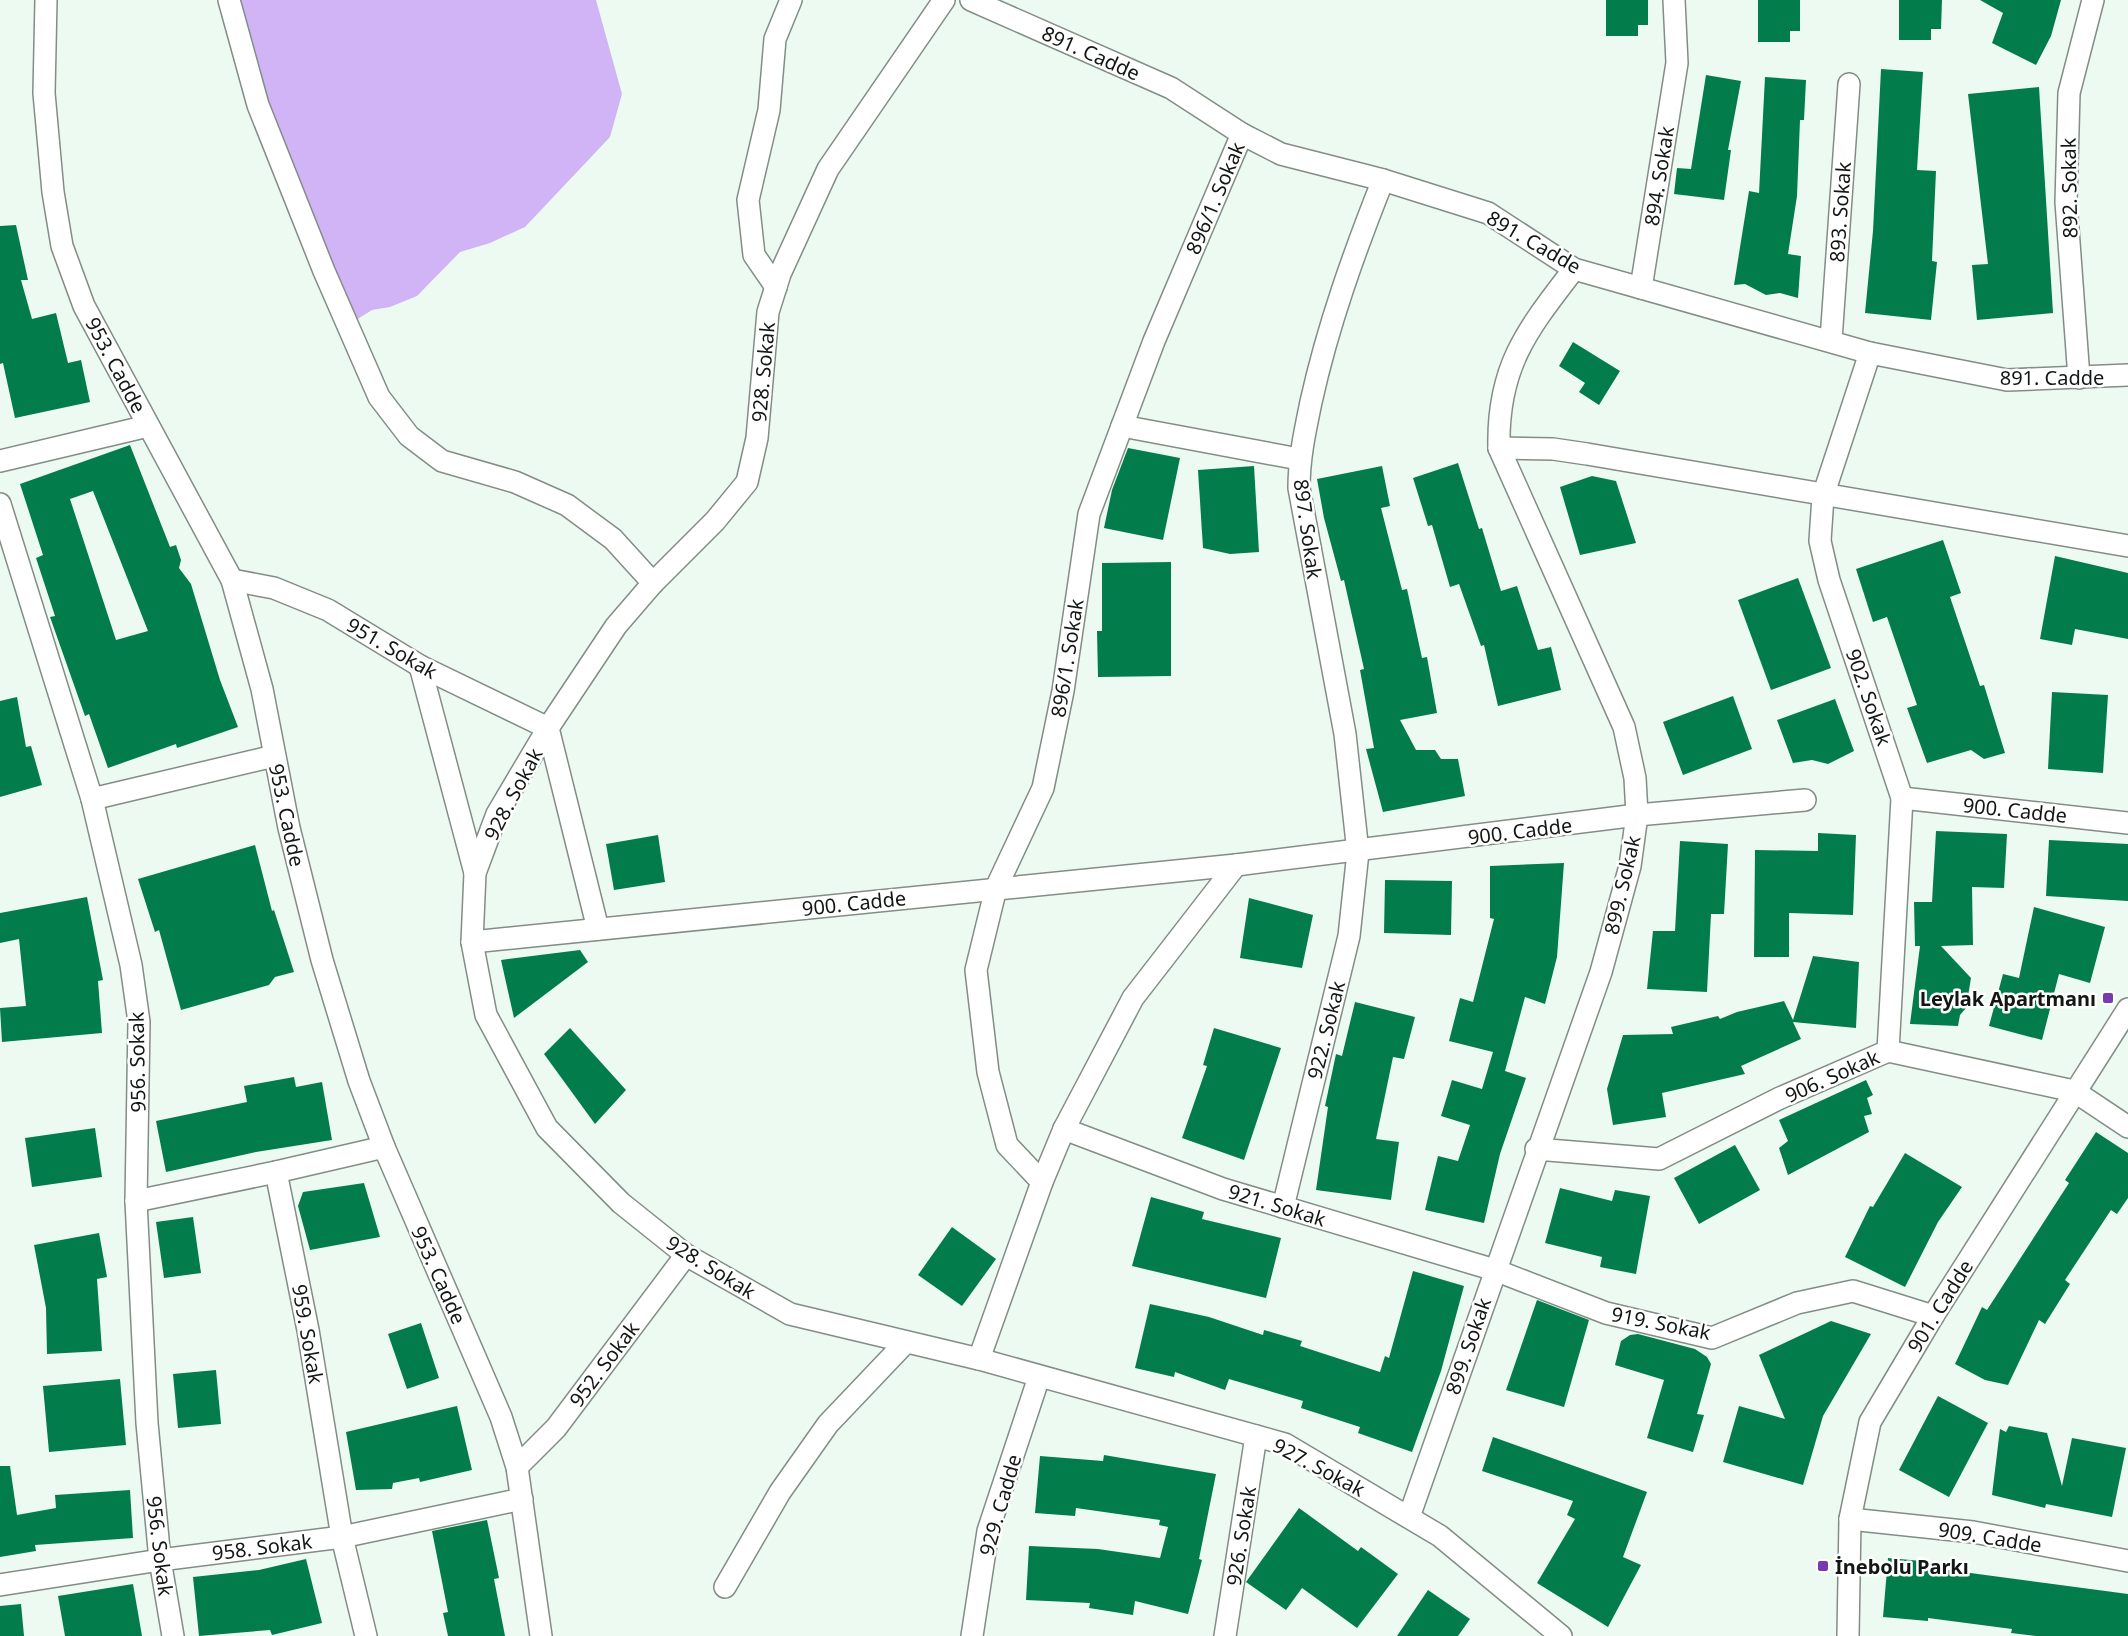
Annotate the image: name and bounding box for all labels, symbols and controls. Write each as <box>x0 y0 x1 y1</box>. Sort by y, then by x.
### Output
street label: 891. Cadde <box>1038 19 1144 87</box>
street label: 894. Sokak <box>1638 124 1680 228</box>
street label: 896/1. Sokak <box>1179 137 1251 258</box>
street label: 892. Sokak <box>2055 137 2083 239</box>
street label: 893. Sokak <box>1823 161 1857 263</box>
street label: 891. Cadde <box>1482 204 1586 280</box>
street label: 953. Cadde <box>80 312 152 418</box>
street label: 928. Sokak <box>745 320 781 423</box>
street label: 891. Cadde <box>2000 364 2104 391</box>
street label: 897. Sokak <box>1288 477 1328 581</box>
street label: 896/1. Sokak <box>1044 597 1090 719</box>
street label: 951. Sokak <box>342 611 443 685</box>
street label: 902. Sokak <box>1840 645 1898 749</box>
street label: 928. Sokak <box>477 743 549 845</box>
street label: 953. Cadde <box>263 761 311 869</box>
street label: 900. Cadde <box>1962 791 2068 829</box>
street label: 900. Cadde <box>1466 811 1574 851</box>
street label: 899. Sokak <box>1598 833 1647 937</box>
street label: 900. Cadde <box>801 884 907 922</box>
street label: 922. Sokak <box>1301 978 1351 1082</box>
place label: Leylak Apartmanı <box>1920 985 2096 1012</box>
marker: Leylak Apartmanı <box>2101 991 2115 1005</box>
street label: 956. Sokak <box>123 1011 151 1113</box>
street label: 906. Sokak <box>1781 1043 1884 1109</box>
street label: 921. Sokak <box>1225 1177 1329 1233</box>
street label: 953. Cadde <box>405 1222 473 1328</box>
street label: 928. Sokak <box>661 1229 761 1305</box>
street label: 901. Cadde <box>1901 1254 1979 1358</box>
street label: 959. Sokak <box>286 1282 330 1386</box>
street label: 899. Sokak <box>1439 1294 1497 1398</box>
street label: 919. Sokak <box>1609 1300 1713 1346</box>
street label: 952. Sokak <box>563 1315 645 1412</box>
street label: 927. Sokak <box>1268 1431 1370 1503</box>
street label: 929. Cadde <box>973 1451 1027 1559</box>
street label: 926. Sokak <box>1220 1484 1262 1588</box>
street label: 956. Sokak <box>140 1494 180 1598</box>
street label: 909. Cadde <box>1936 1515 2044 1559</box>
street label: 958. Sokak <box>210 1527 314 1567</box>
place label: İnebolu Parkı <box>1835 1553 1969 1580</box>
marker: İnebolu Parkı <box>1816 1559 1830 1573</box>

